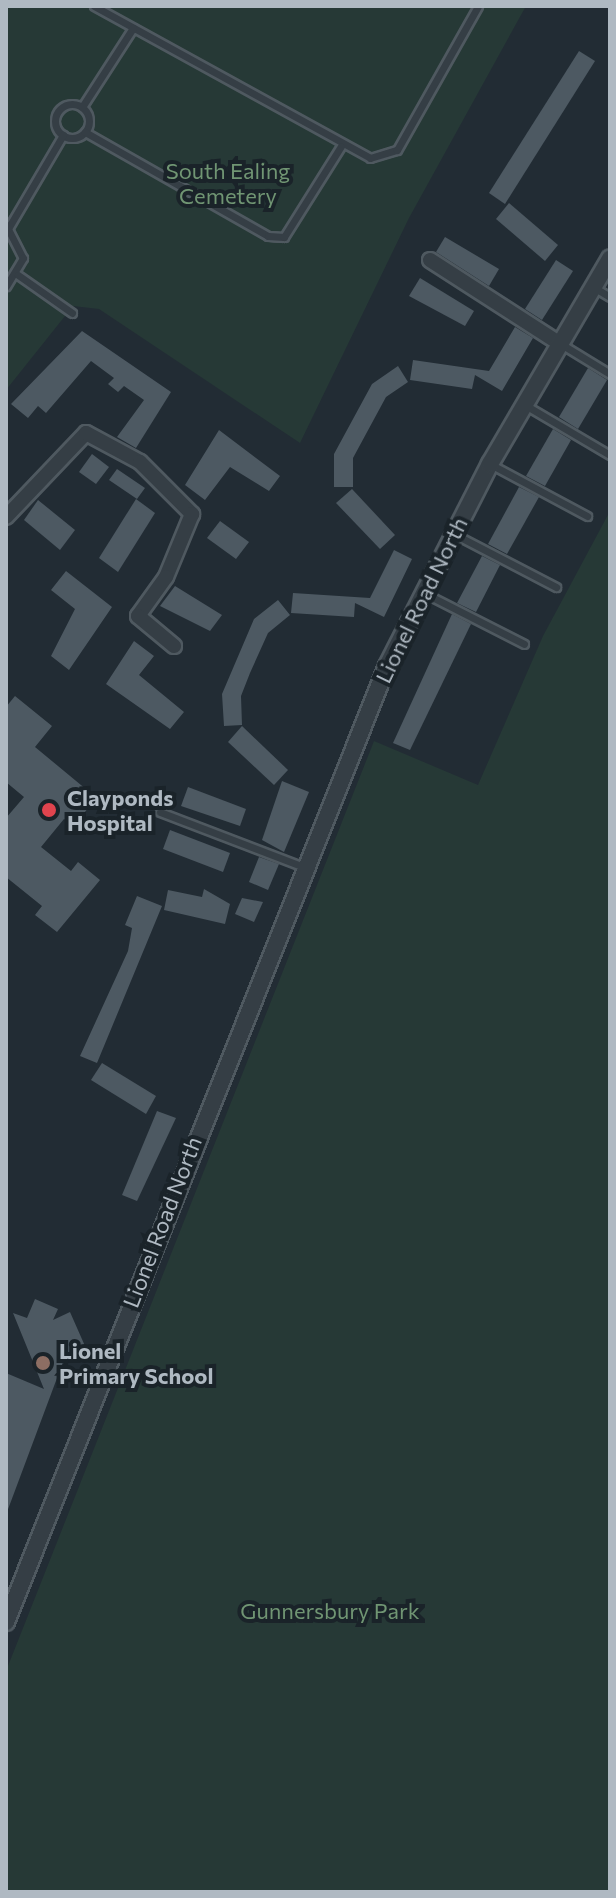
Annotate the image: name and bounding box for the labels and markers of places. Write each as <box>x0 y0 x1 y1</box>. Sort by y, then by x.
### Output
place label: Clayponds Hospital <box>67 784 173 836</box>
marker: Clayponds Hospital <box>38 799 60 821</box>
place label: Lionel Primary School <box>59 1337 214 1388</box>
marker: Lionel Primary School <box>34 1354 52 1372</box>

